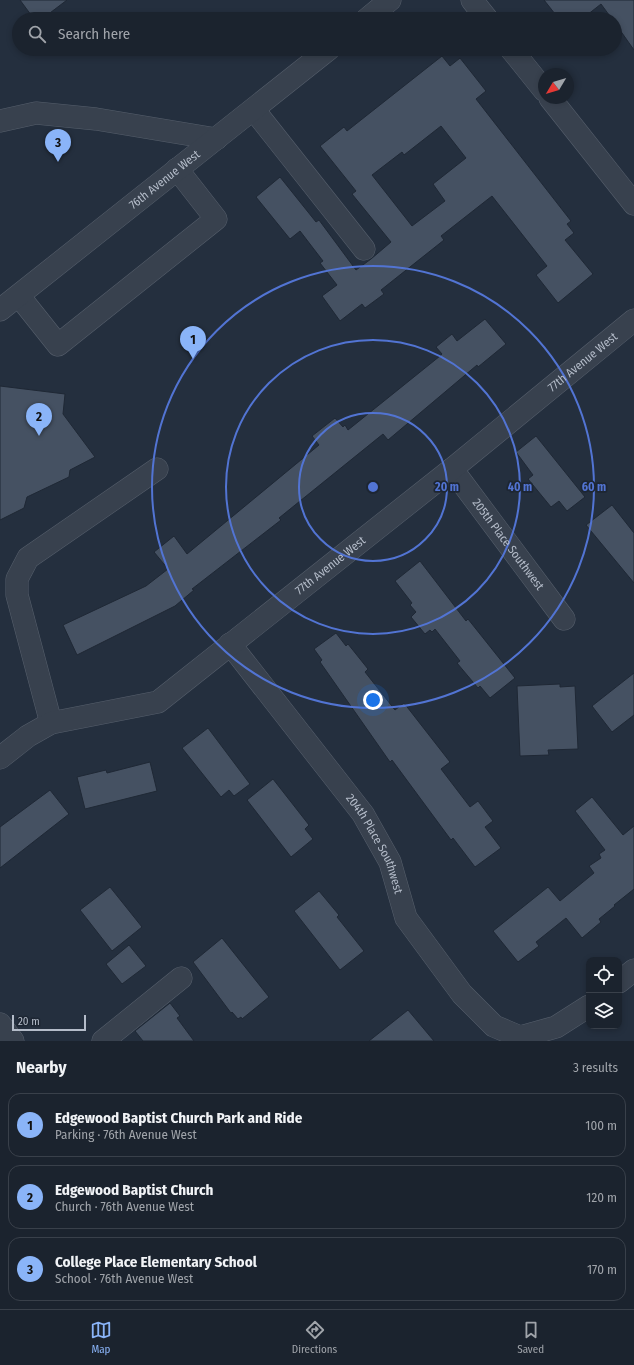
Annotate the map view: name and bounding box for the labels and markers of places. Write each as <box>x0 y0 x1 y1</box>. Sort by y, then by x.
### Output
pin: 3 <box>45 129 71 162</box>
pin: 1 <box>180 326 206 359</box>
pin: 2 <box>26 403 52 436</box>
centre of rings <box>366 480 380 494</box>

